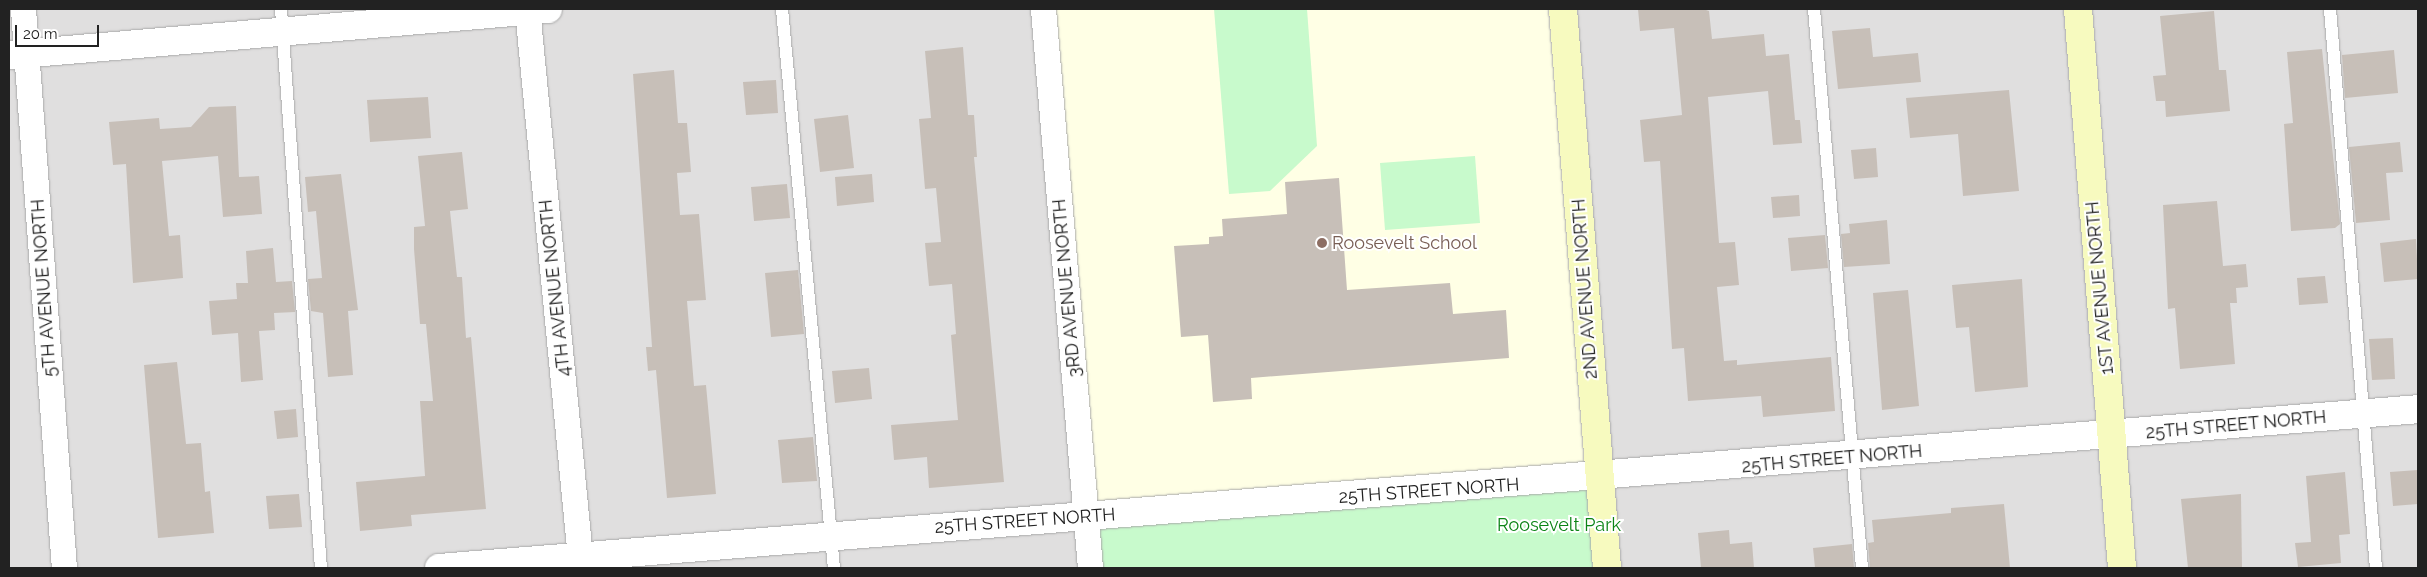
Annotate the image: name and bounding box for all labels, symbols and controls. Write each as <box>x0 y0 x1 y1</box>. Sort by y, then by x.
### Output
scale bar <box>18 15 101 47</box>
text: 20 m <box>23 25 58 43</box>
street label: 5TH AVENUE NORTH <box>27 198 61 378</box>
street label: 4TH AVENUE NORTH <box>535 198 575 378</box>
street label: 3RD AVENUE NORTH <box>1048 198 1086 378</box>
street label: 2ND AVENUE NORTH <box>1568 198 1602 380</box>
street label: 1ST AVENUE NORTH <box>2082 200 2118 376</box>
place label: Roosevelt School <box>1332 232 1477 254</box>
marker: Roosevelt School <box>1316 237 1328 249</box>
street label: 25TH STREET NORTH <box>2144 406 2328 444</box>
street label: 25TH STREET NORTH <box>1740 440 1924 478</box>
street label: 25TH STREET NORTH <box>1338 474 1520 508</box>
street label: 25TH STREET NORTH <box>934 504 1116 538</box>
park label: Roosevelt Park <box>1497 514 1621 536</box>

